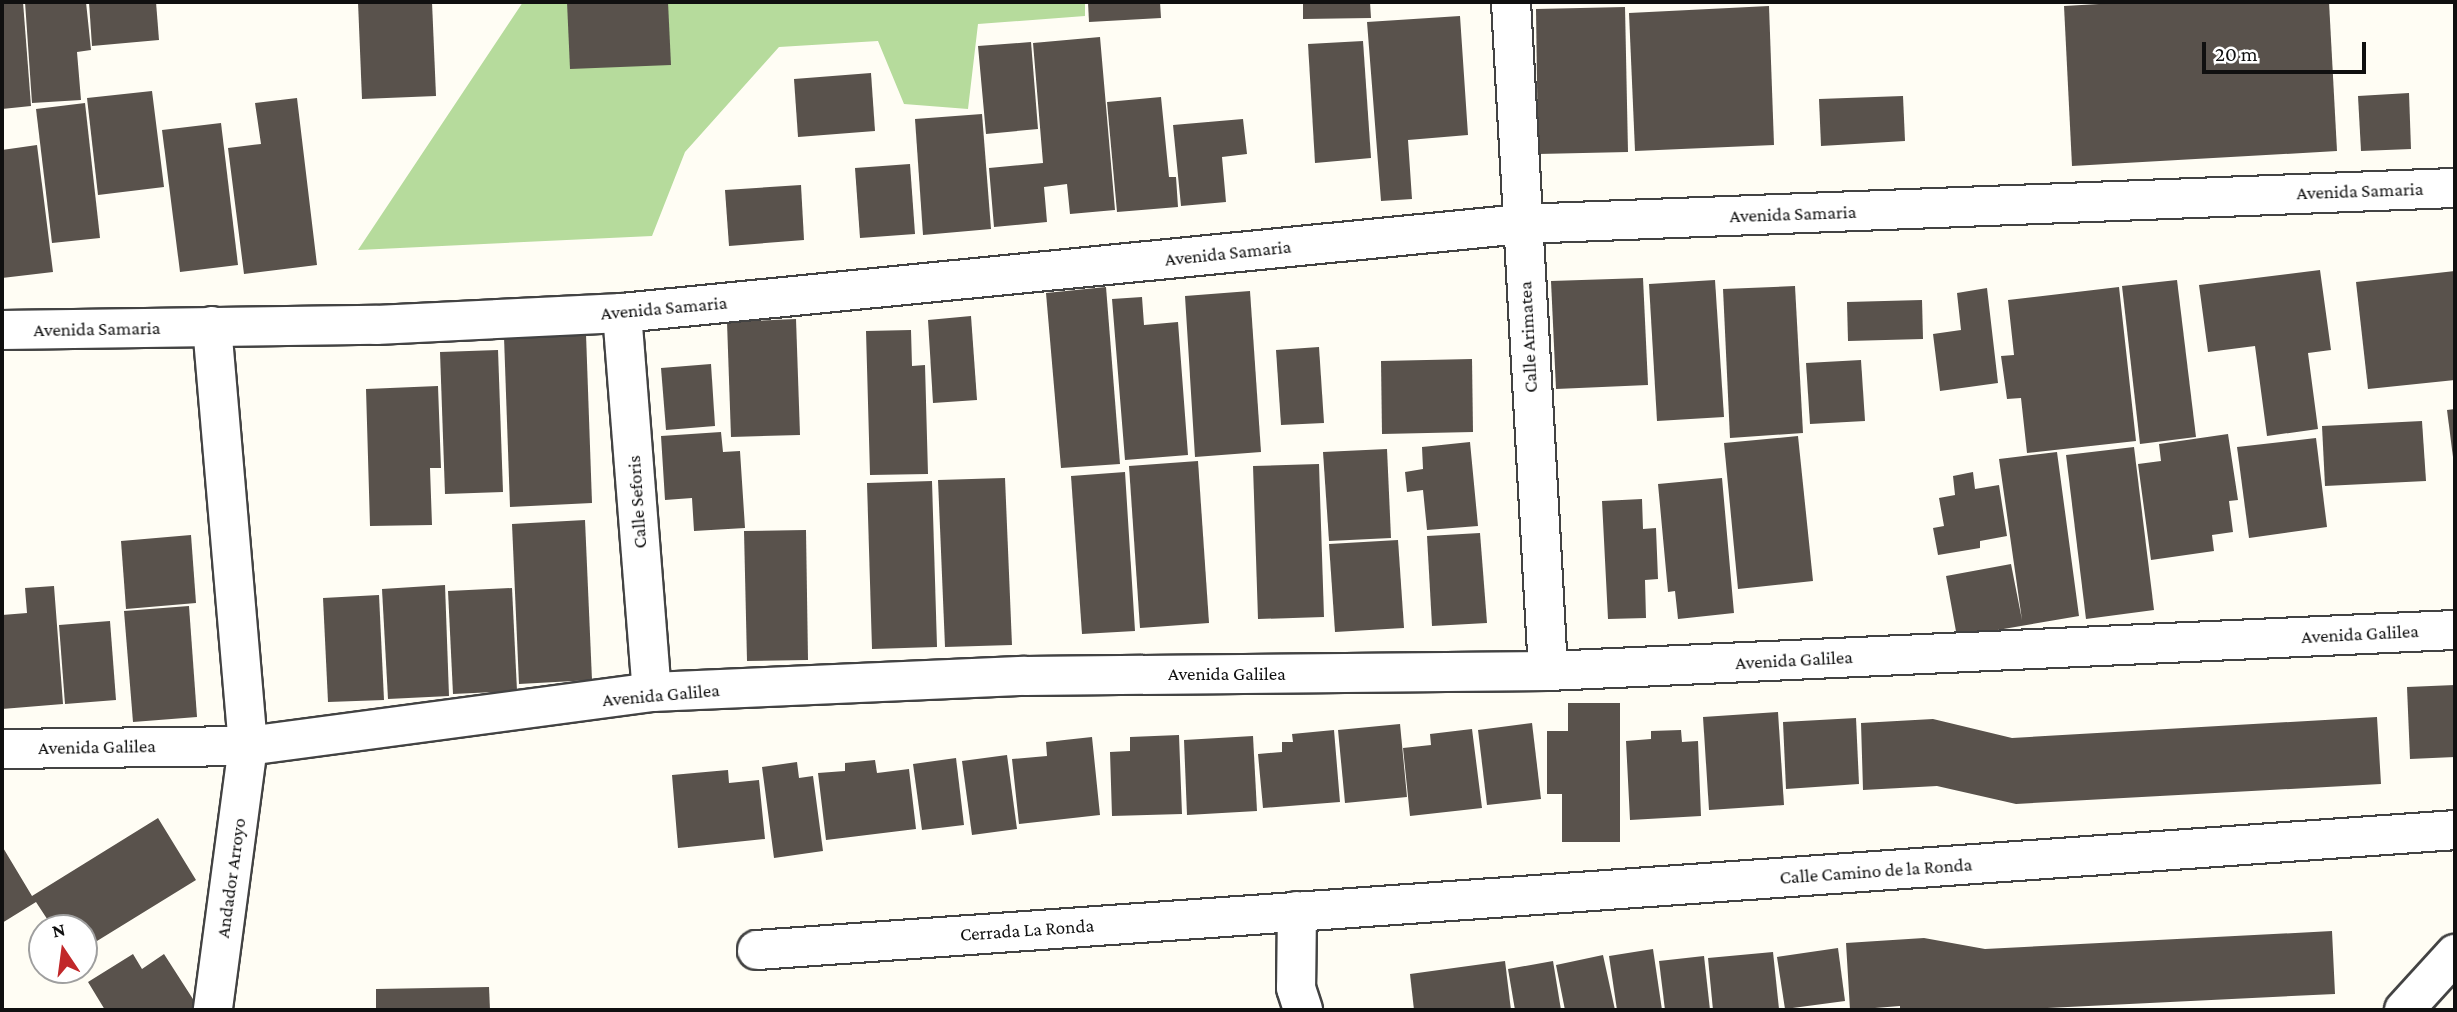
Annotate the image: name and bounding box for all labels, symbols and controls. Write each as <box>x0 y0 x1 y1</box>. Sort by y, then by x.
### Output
scale bar <box>2205 28 2370 72</box>
text: 20 m <box>2215 42 2258 66</box>
street label: Avenida Samaria <box>2296 177 2424 205</box>
street label: Avenida Samaria <box>1729 200 1857 228</box>
street label: Avenida Samaria <box>1164 235 1292 271</box>
street label: Calle Arimatea <box>1514 281 1542 393</box>
street label: Avenida Samaria <box>600 291 728 325</box>
street label: Avenida Samaria <box>33 316 161 342</box>
street label: Calle Seforis <box>622 455 652 549</box>
street label: Avenida Galilea <box>2301 620 2419 648</box>
street label: Avenida Galilea <box>1735 646 1853 674</box>
street label: Avenida Galilea <box>1168 663 1286 685</box>
street label: Avenida Galilea <box>601 679 721 711</box>
street label: Avenida Galilea <box>38 735 156 759</box>
street label: Andador Arroyo <box>211 817 251 939</box>
street label: Calle Camino de la Ronda <box>1779 853 1973 889</box>
north arrow <box>28 914 98 984</box>
street label: Cerrada La Ronda <box>959 914 1095 946</box>
text: N <box>50 918 67 942</box>

